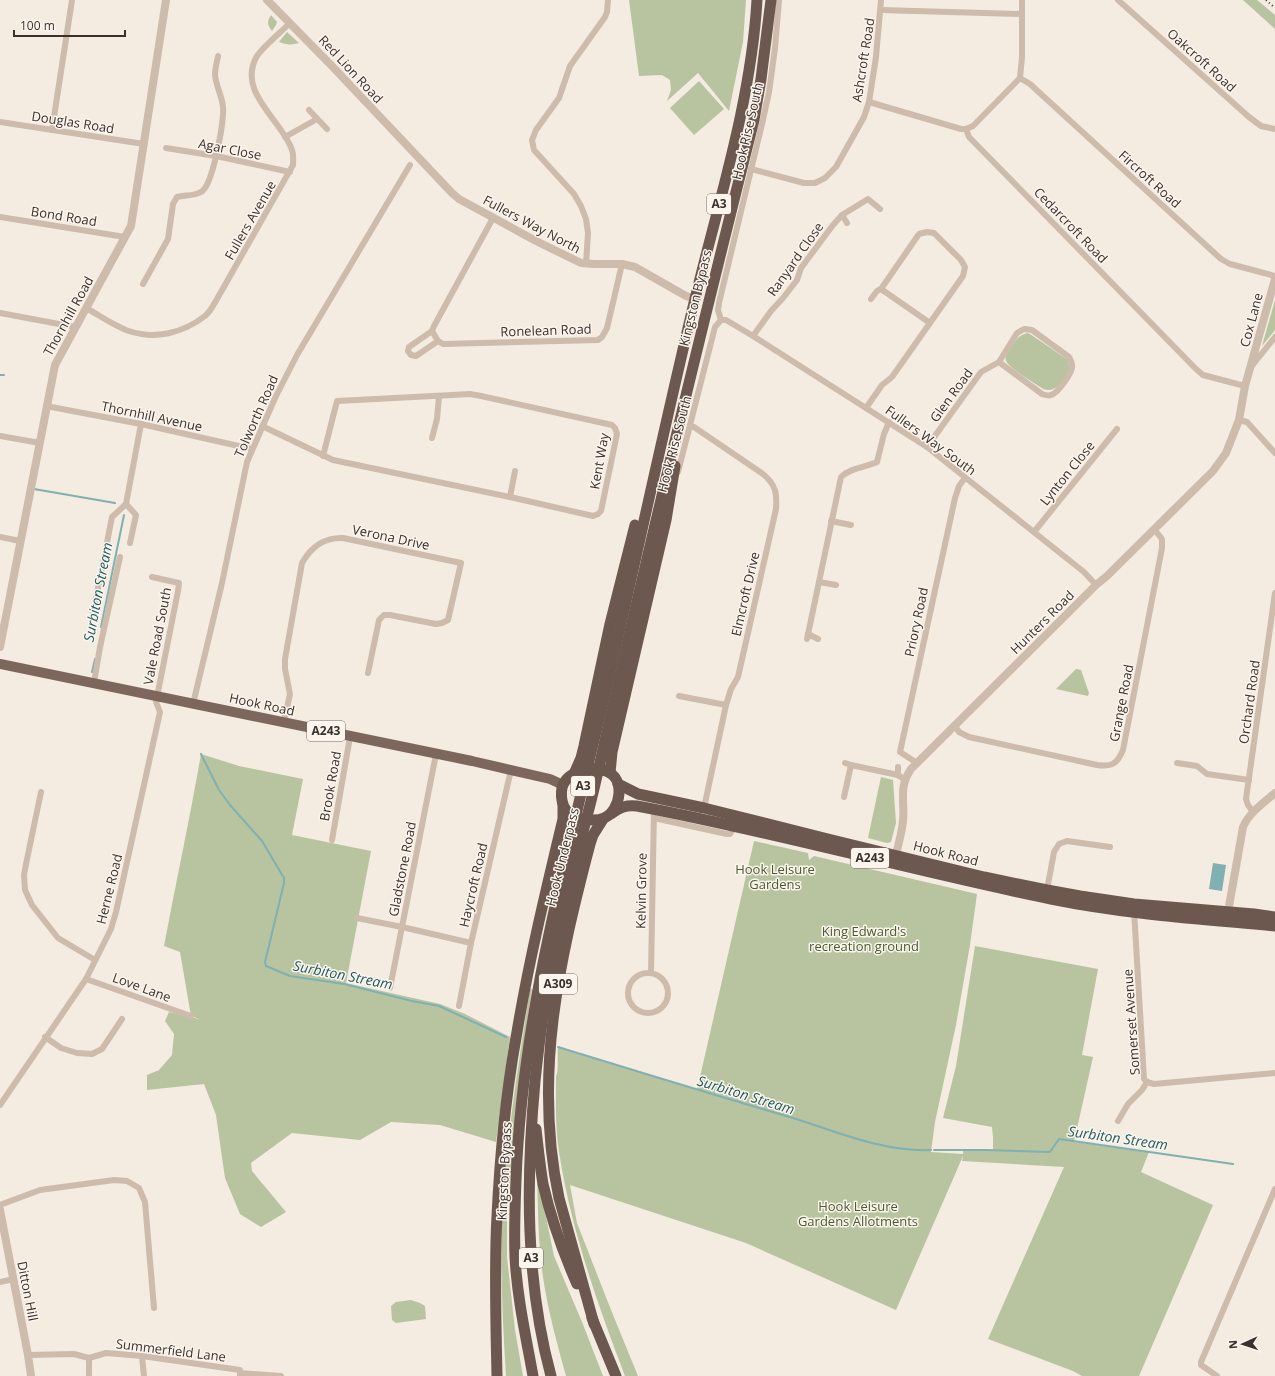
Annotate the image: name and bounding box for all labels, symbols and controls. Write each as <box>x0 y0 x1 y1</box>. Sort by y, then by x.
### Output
scale bar <box>14 12 125 38</box>
text: 100 m <box>20 17 55 34</box>
street label: Ashcroft Road <box>847 17 879 103</box>
street label: Oakcroft Road <box>1164 24 1240 96</box>
street label: Red Lion Road <box>315 31 387 107</box>
street label: Hook Rise South <box>727 81 767 181</box>
street label: Douglas Road <box>30 107 116 137</box>
street label: Agar Close <box>197 134 263 164</box>
street label: Fircroft Road <box>1115 146 1185 212</box>
street label: Fullers Avenue <box>220 177 280 263</box>
street label: Cedarcroft Road <box>1030 183 1112 267</box>
street label: Fullers Way North <box>480 191 584 257</box>
road number: A3 <box>707 194 731 214</box>
street label: Bond Road <box>30 202 98 230</box>
street label: Ranyard Close <box>763 218 827 300</box>
street label: Kingston Bypass <box>674 248 716 348</box>
street label: Thornhill Road <box>39 273 97 359</box>
street label: Cox Lane <box>1235 291 1267 349</box>
street label: Ronelean Road <box>500 319 592 341</box>
street label: Glen Road <box>925 364 977 426</box>
street label: Tolworth Road <box>230 372 282 460</box>
street label: Hook Rise South <box>652 394 696 494</box>
street label: Thornhill Avenue <box>100 397 204 435</box>
street label: Fullers Way South <box>882 401 980 479</box>
street label: Kent Way <box>585 431 613 491</box>
street label: Lynton Close <box>1036 437 1098 509</box>
street label: Verona Drive <box>351 520 431 554</box>
water label: Surbiton Stream <box>79 541 116 643</box>
street label: Elmcroft Drive <box>727 550 763 638</box>
street label: Vale Road South <box>139 586 175 686</box>
street label: Priory Road <box>900 586 932 658</box>
street label: Hunters Road <box>1006 586 1078 658</box>
street label: Orchard Road <box>1234 659 1264 745</box>
street label: Grange Road <box>1105 663 1137 743</box>
street label: Hook Road <box>228 688 296 720</box>
road number: A243 <box>307 721 345 741</box>
street label: Brook Road <box>315 750 345 822</box>
road number: A3 <box>571 776 595 796</box>
street label: Hook Underpass <box>541 806 583 908</box>
street label: Gladstone Road <box>384 820 420 918</box>
street label: Hook Road <box>912 836 980 870</box>
street label: Haycroft Road <box>455 841 491 929</box>
road number: A243 <box>851 848 889 868</box>
street label: Herne Road <box>92 852 126 926</box>
street label: Kelvin Grove <box>631 853 651 929</box>
park label: Hook Leisure Gardens <box>735 860 815 893</box>
park label: King Edward's recreation ground <box>809 922 919 955</box>
water label: Surbiton Stream <box>292 956 394 993</box>
street label: Love Lane <box>110 968 174 1006</box>
street label: Somerset Avenue <box>1118 968 1144 1076</box>
road number: A309 <box>539 974 577 994</box>
water label: Surbiton Stream <box>695 1071 797 1118</box>
street label: Kingston Bypass <box>492 1121 516 1221</box>
water label: Surbiton Stream <box>1067 1121 1169 1154</box>
park label: Hook Leisure Gardens Allotments <box>798 1197 918 1230</box>
road number: A3 <box>519 1248 543 1268</box>
street label: Ditton Hill <box>13 1260 43 1322</box>
north arrow <box>1223 1324 1263 1364</box>
street label: Summerfield Lane <box>115 1334 227 1366</box>
text: N <box>1225 1340 1240 1349</box>

